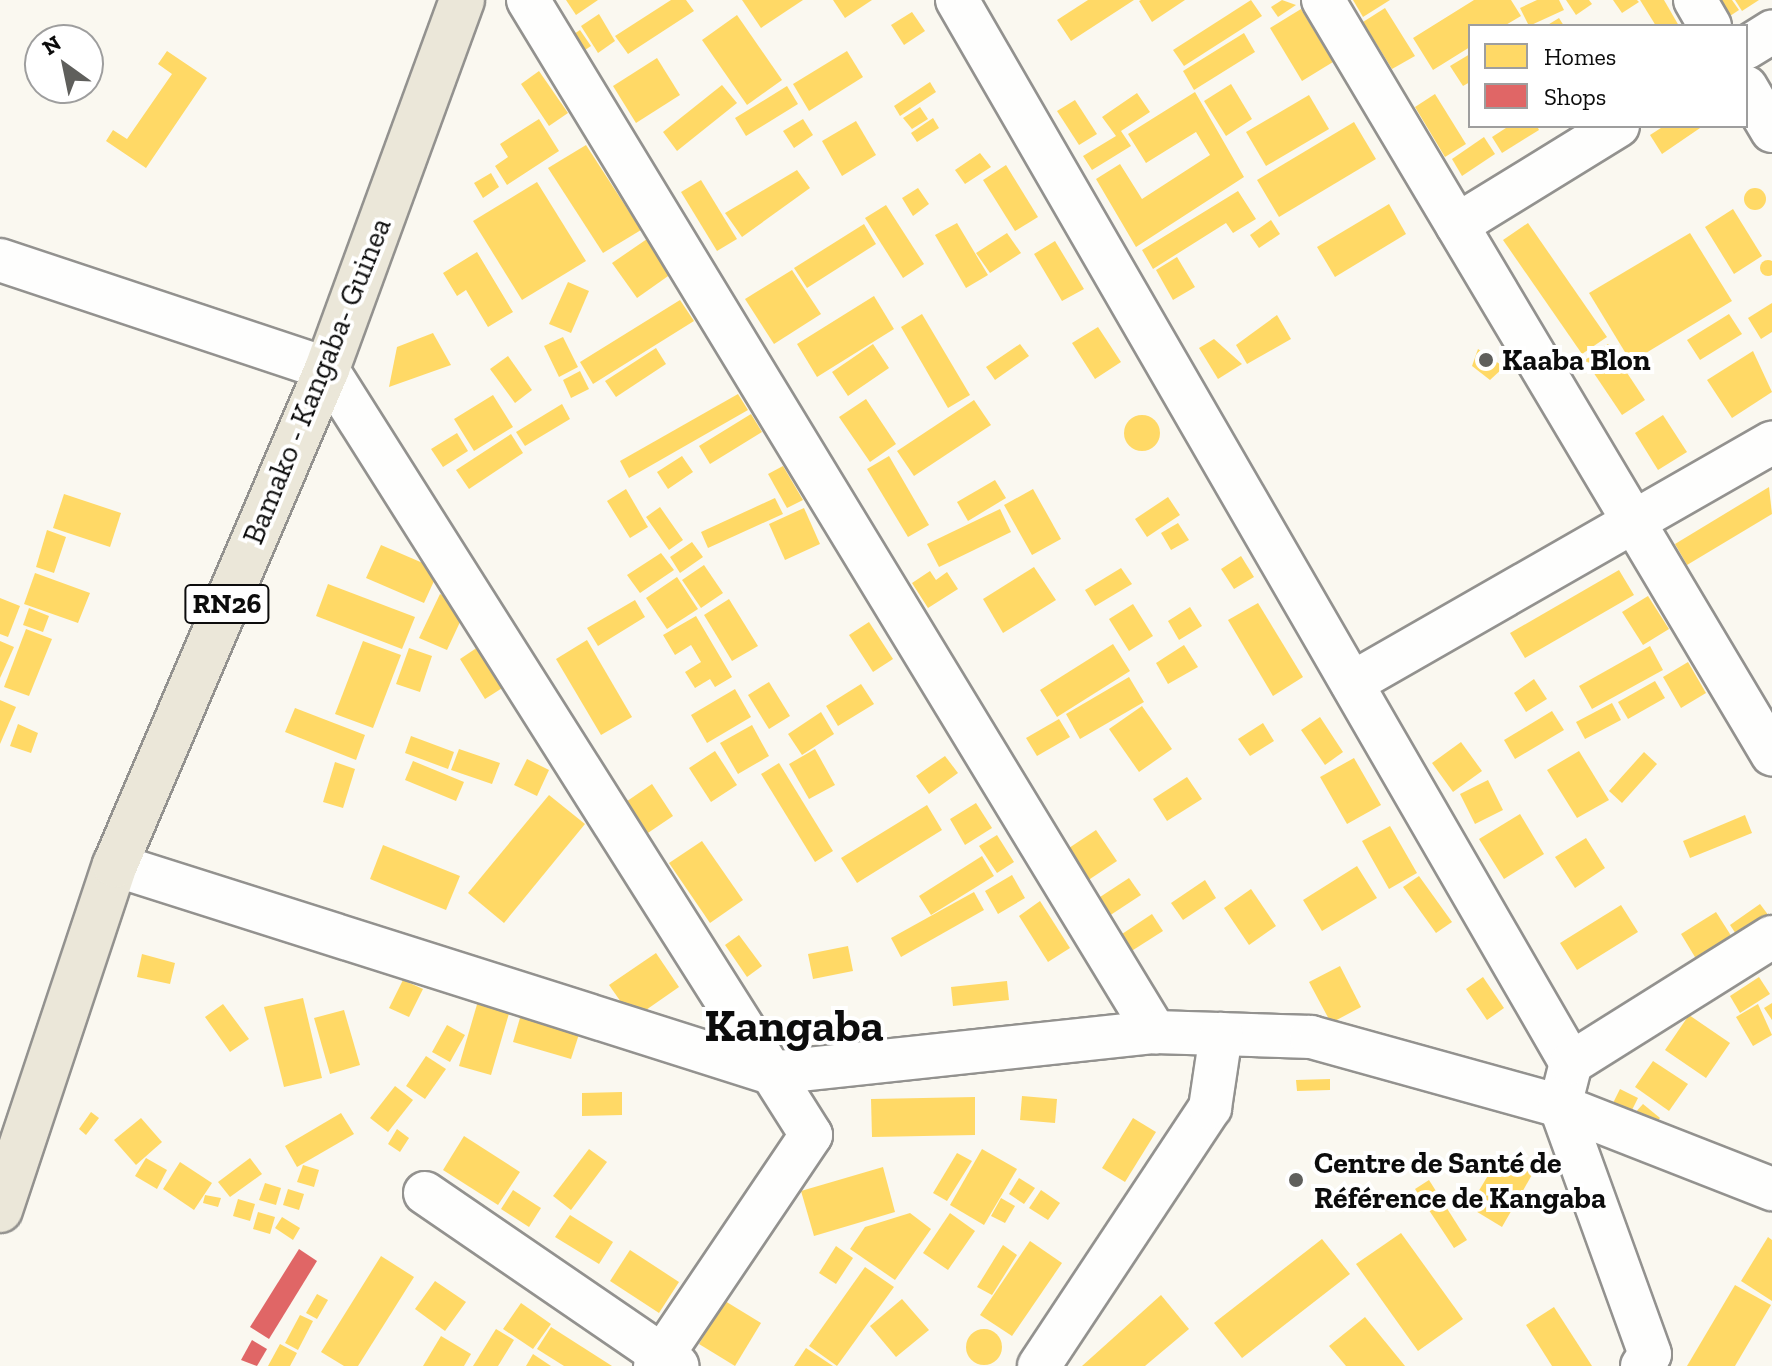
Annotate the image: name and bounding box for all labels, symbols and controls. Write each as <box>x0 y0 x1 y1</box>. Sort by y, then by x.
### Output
north arrow <box>24 24 104 104</box>
legend <box>1468 24 1748 128</box>
text: N <box>37 29 66 61</box>
text: Homes <box>1544 42 1616 71</box>
text: Shops <box>1544 82 1606 111</box>
street label: Bamako - Kangaba- Guinea <box>235 213 399 549</box>
place label: Kaaba Blon <box>1502 342 1651 378</box>
marker: Kaaba Blon <box>1477 351 1495 369</box>
road number: RN26 <box>183 580 271 628</box>
district label: Kangaba <box>704 998 884 1054</box>
place label: Centre de Santé de Référence de Kangaba <box>1314 1145 1606 1216</box>
marker: Centre de Santé de Référence de Kangaba <box>1285 1169 1307 1191</box>

